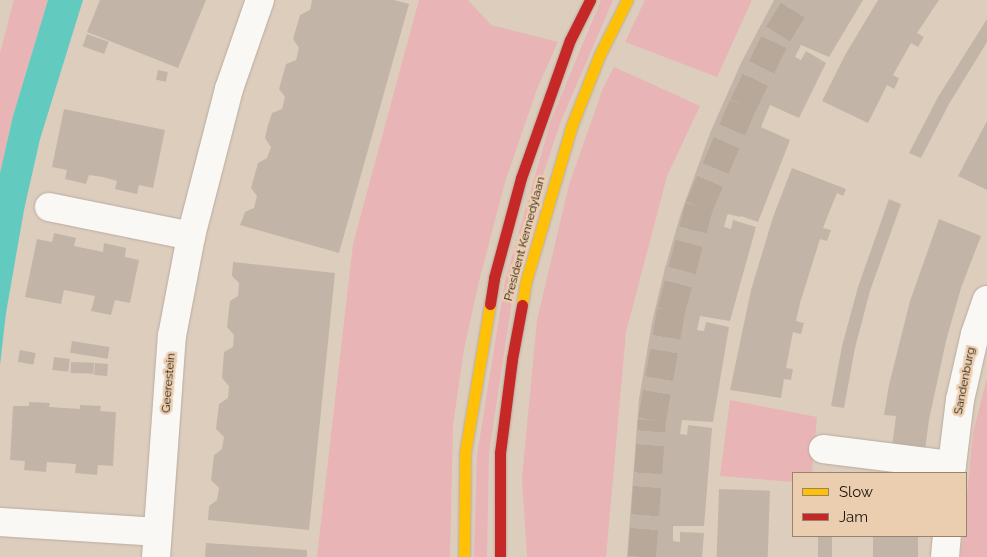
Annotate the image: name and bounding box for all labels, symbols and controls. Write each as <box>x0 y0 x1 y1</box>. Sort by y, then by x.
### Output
street label: President Kennedylaan <box>501 175 549 303</box>
street label: Sandenburg <box>951 346 979 416</box>
street label: Geerestein <box>159 352 179 414</box>
legend <box>792 472 967 537</box>
text: Slow <box>839 483 873 501</box>
text: Jam <box>839 508 868 526</box>

